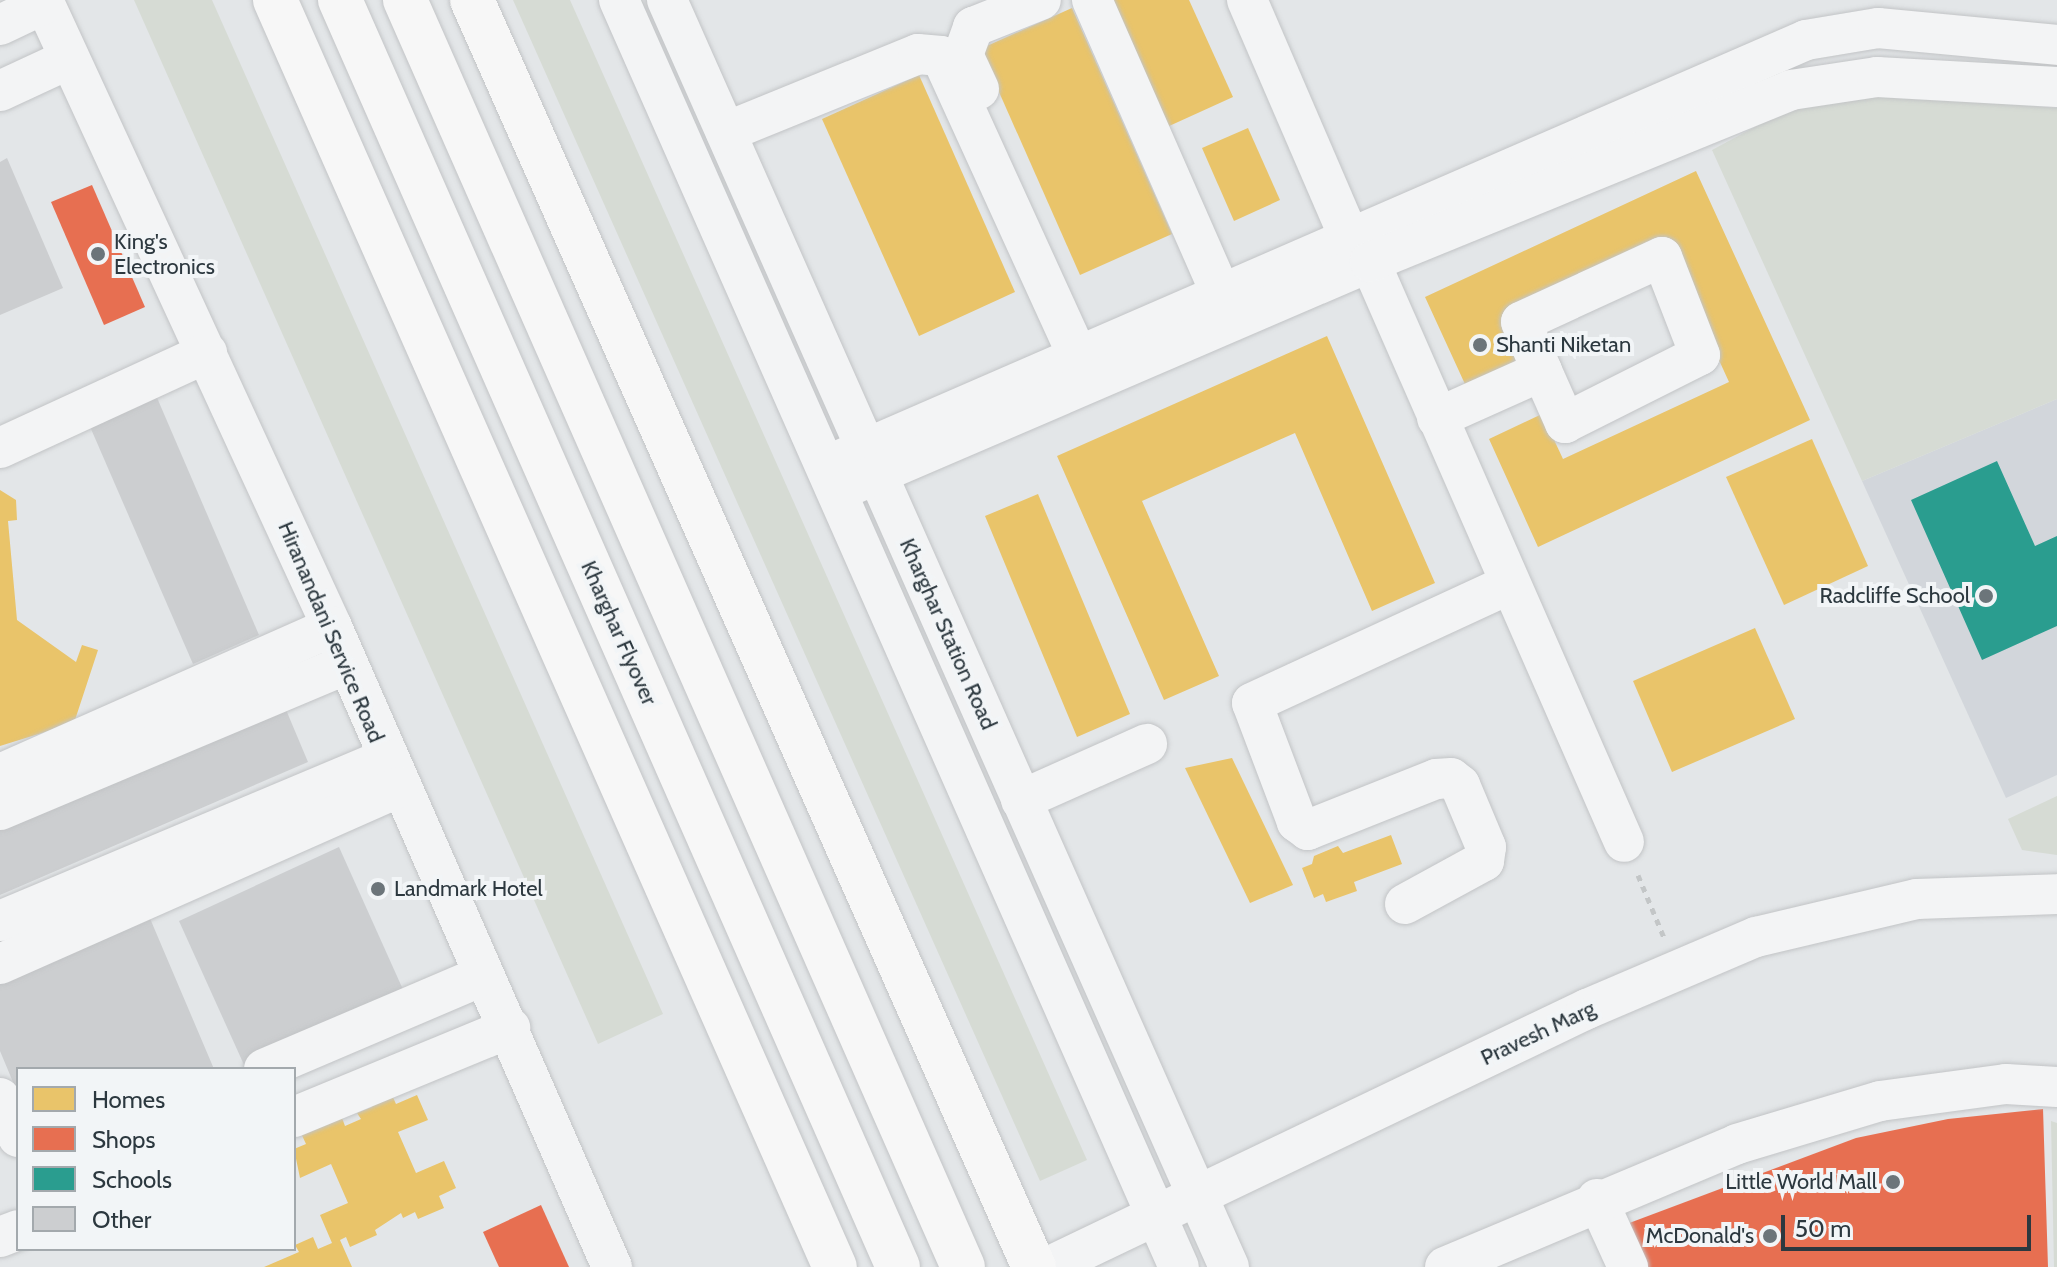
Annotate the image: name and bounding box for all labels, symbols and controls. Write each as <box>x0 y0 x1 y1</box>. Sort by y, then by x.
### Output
place label: King's Electronics <box>114 228 215 280</box>
marker: King's Electronics <box>89 245 107 263</box>
place label: Shanti Niketan <box>1496 332 1631 358</box>
marker: Shanti Niketan <box>1471 336 1489 354</box>
street label: Hiranandani Service Road <box>272 518 390 746</box>
street label: Kharghar Station Road <box>894 534 1002 734</box>
street label: Kharghar Flyover <box>575 557 663 709</box>
place label: Radcliffe School <box>1820 583 1970 609</box>
marker: Radcliffe School <box>1977 587 1995 605</box>
place label: Landmark Hotel <box>394 876 543 902</box>
marker: Landmark Hotel <box>369 880 387 898</box>
street label: Pravesh Marg <box>1477 995 1599 1071</box>
legend <box>16 1067 296 1251</box>
text: Homes <box>92 1085 165 1114</box>
text: Shops <box>92 1125 155 1154</box>
text: Schools <box>92 1165 172 1194</box>
place label: Little World Mall <box>1725 1169 1877 1195</box>
marker: Little World Mall <box>1884 1173 1902 1191</box>
scale bar <box>1785 1199 2035 1249</box>
text: Other <box>92 1205 151 1234</box>
text: 50 m <box>1795 1214 1851 1243</box>
place label: McDonald's <box>1646 1223 1754 1249</box>
marker: McDonald's <box>1761 1227 1779 1245</box>

